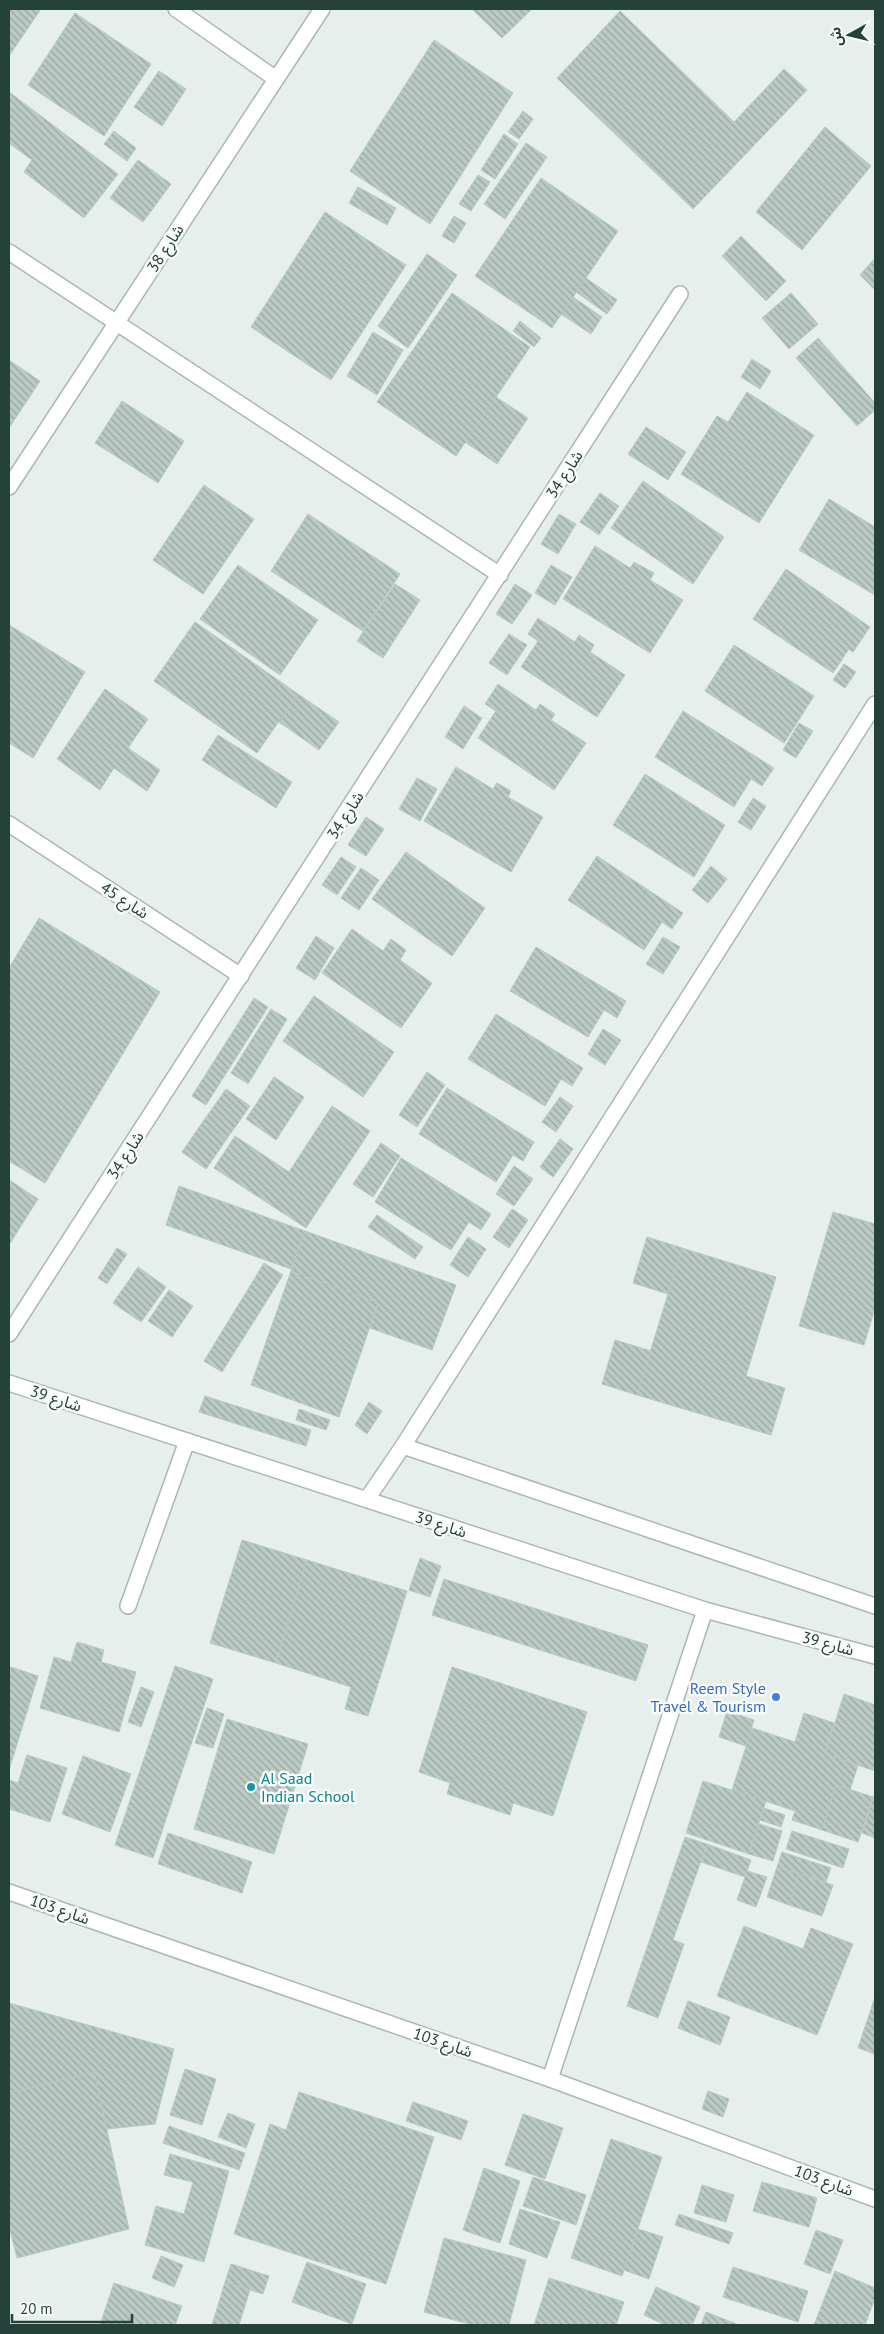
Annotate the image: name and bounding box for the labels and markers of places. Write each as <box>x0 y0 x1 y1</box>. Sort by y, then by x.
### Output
place label: Reem Style Travel & Tourism <box>651 1678 766 1716</box>
marker: Reem Style Travel & Tourism <box>770 1691 782 1703</box>
place label: Al Saad Indian School <box>261 1768 355 1806</box>
marker: Al Saad Indian School <box>245 1781 257 1793</box>

